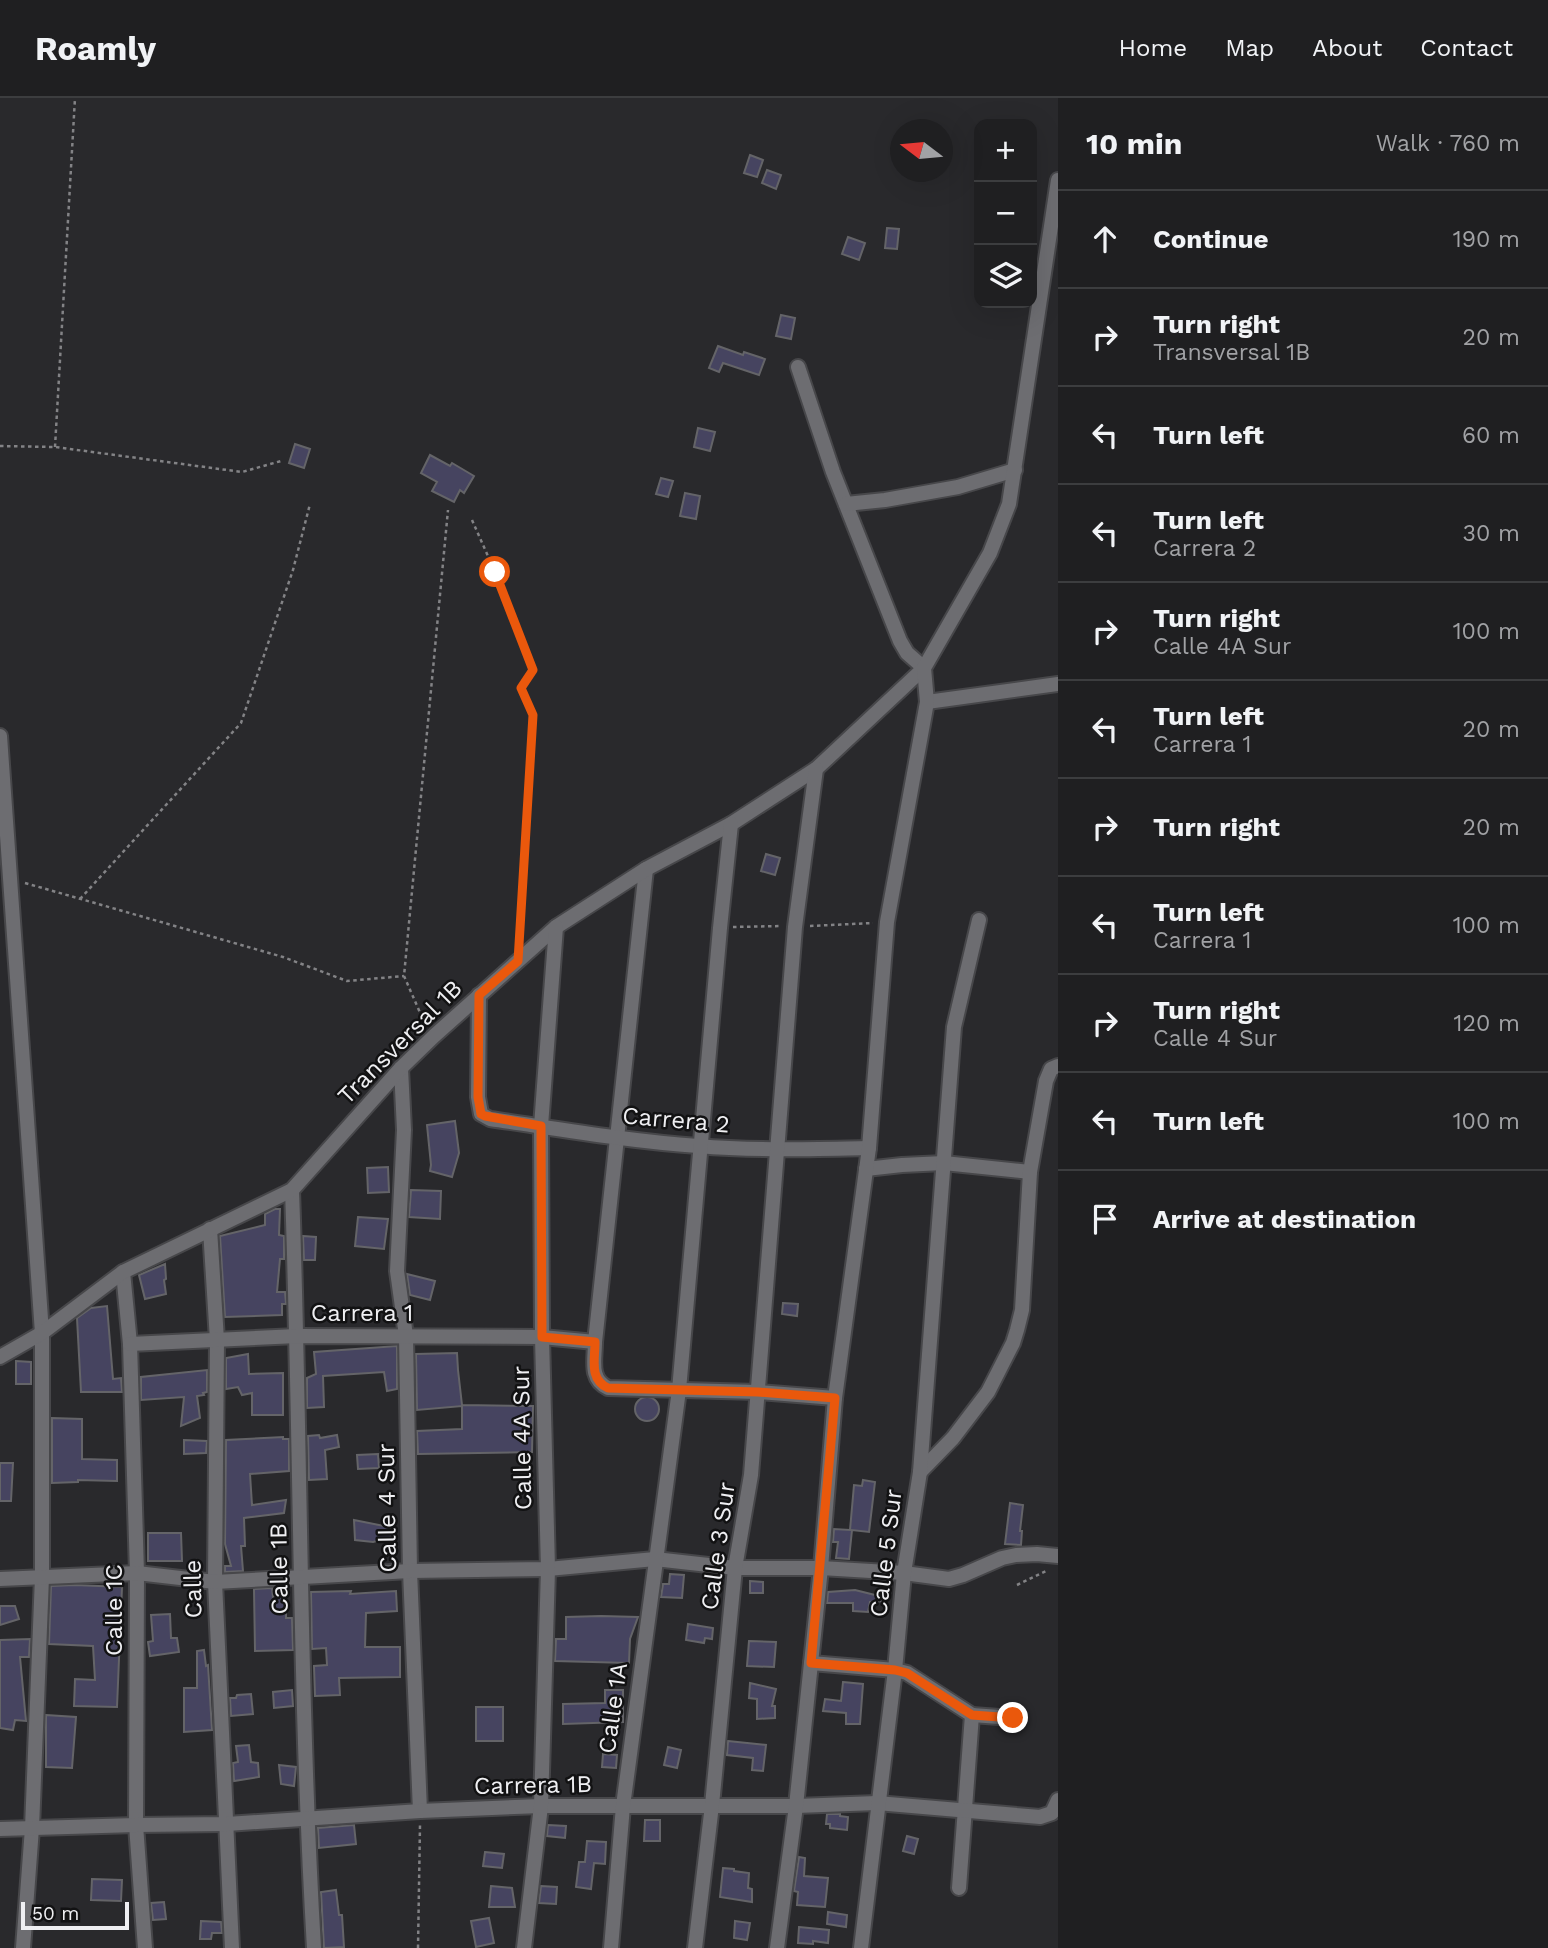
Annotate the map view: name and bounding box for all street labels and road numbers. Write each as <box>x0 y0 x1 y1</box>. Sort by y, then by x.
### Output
street label: Transversal 1B <box>332 974 468 1110</box>
street label: Carrera 2 <box>621 1101 731 1139</box>
street label: Carrera 1 <box>311 1299 413 1327</box>
street label: Calle 4A Sur <box>507 1365 537 1510</box>
street label: Calle 4 Sur <box>372 1443 402 1573</box>
street label: Calle 3 Sur <box>695 1480 741 1612</box>
street label: Calle 5 Sur <box>864 1487 908 1619</box>
street label: Calle 1B <box>264 1523 294 1615</box>
street label: Calle <box>178 1559 208 1619</box>
street label: Calle 1C <box>100 1564 128 1656</box>
street label: Calle 1A <box>593 1661 633 1755</box>
street label: Carrera 1B <box>474 1770 592 1800</box>

